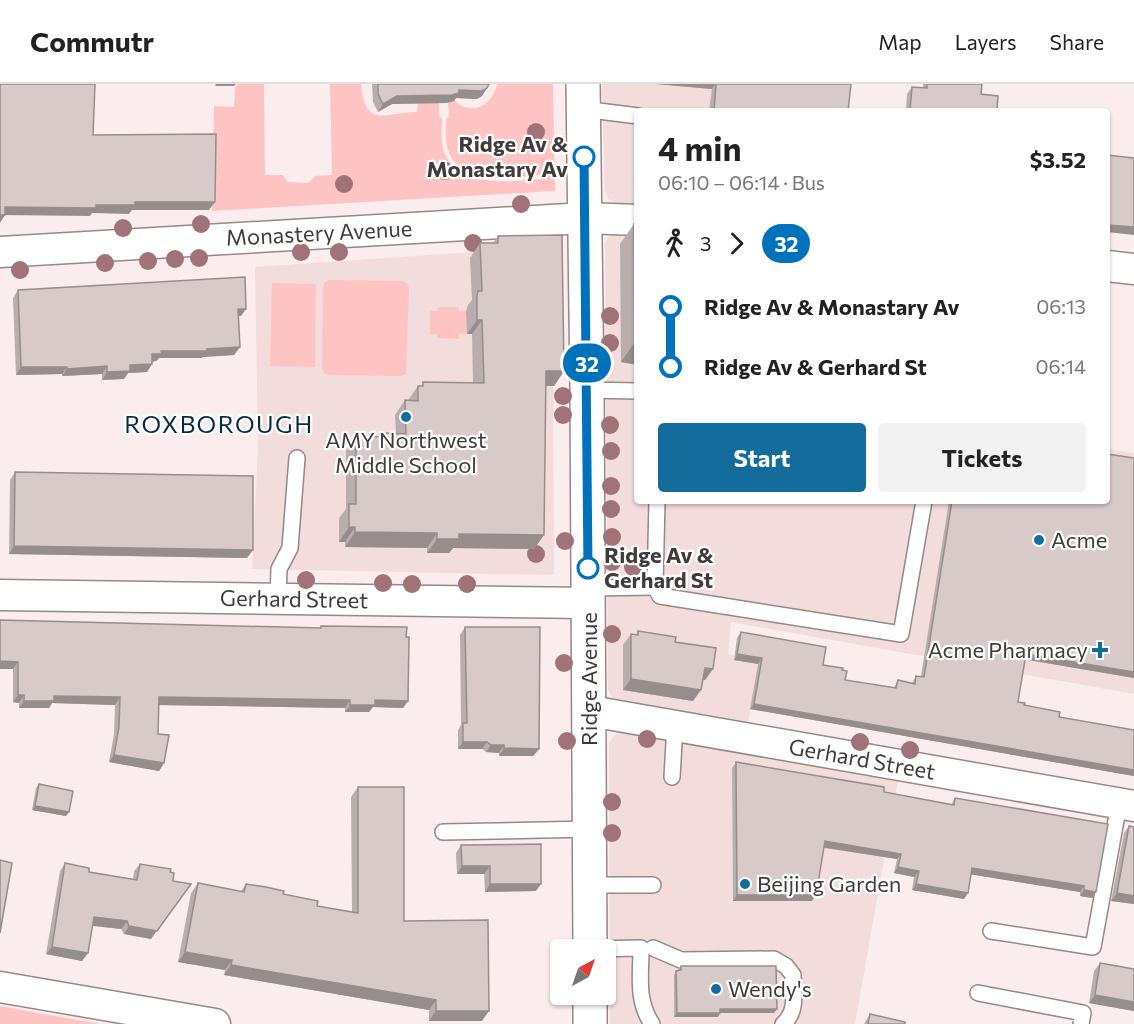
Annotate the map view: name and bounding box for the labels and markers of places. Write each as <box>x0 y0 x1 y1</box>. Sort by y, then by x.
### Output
place label: Ridge Av & Monastary Av <box>426 130 568 182</box>
marker: Ridge Av & Monastary Av <box>573 146 595 168</box>
marker: AMY Northwest Middle School <box>399 410 413 424</box>
place label: AMY Northwest Middle School <box>325 426 487 478</box>
place label: Acme <box>1051 526 1107 553</box>
marker: Acme <box>1032 533 1046 547</box>
place label: Ridge Av & Gerhard St <box>604 541 714 593</box>
marker: Ridge Av & Gerhard St <box>577 557 599 579</box>
place label: Acme Pharmacy <box>928 636 1088 663</box>
marker: Acme Pharmacy <box>1093 643 1107 657</box>
place label: Beijing Garden <box>757 870 901 897</box>
marker: Beijing Garden <box>738 877 752 891</box>
place label: Wendy's <box>728 975 812 1002</box>
marker: Wendy's <box>709 982 723 996</box>

